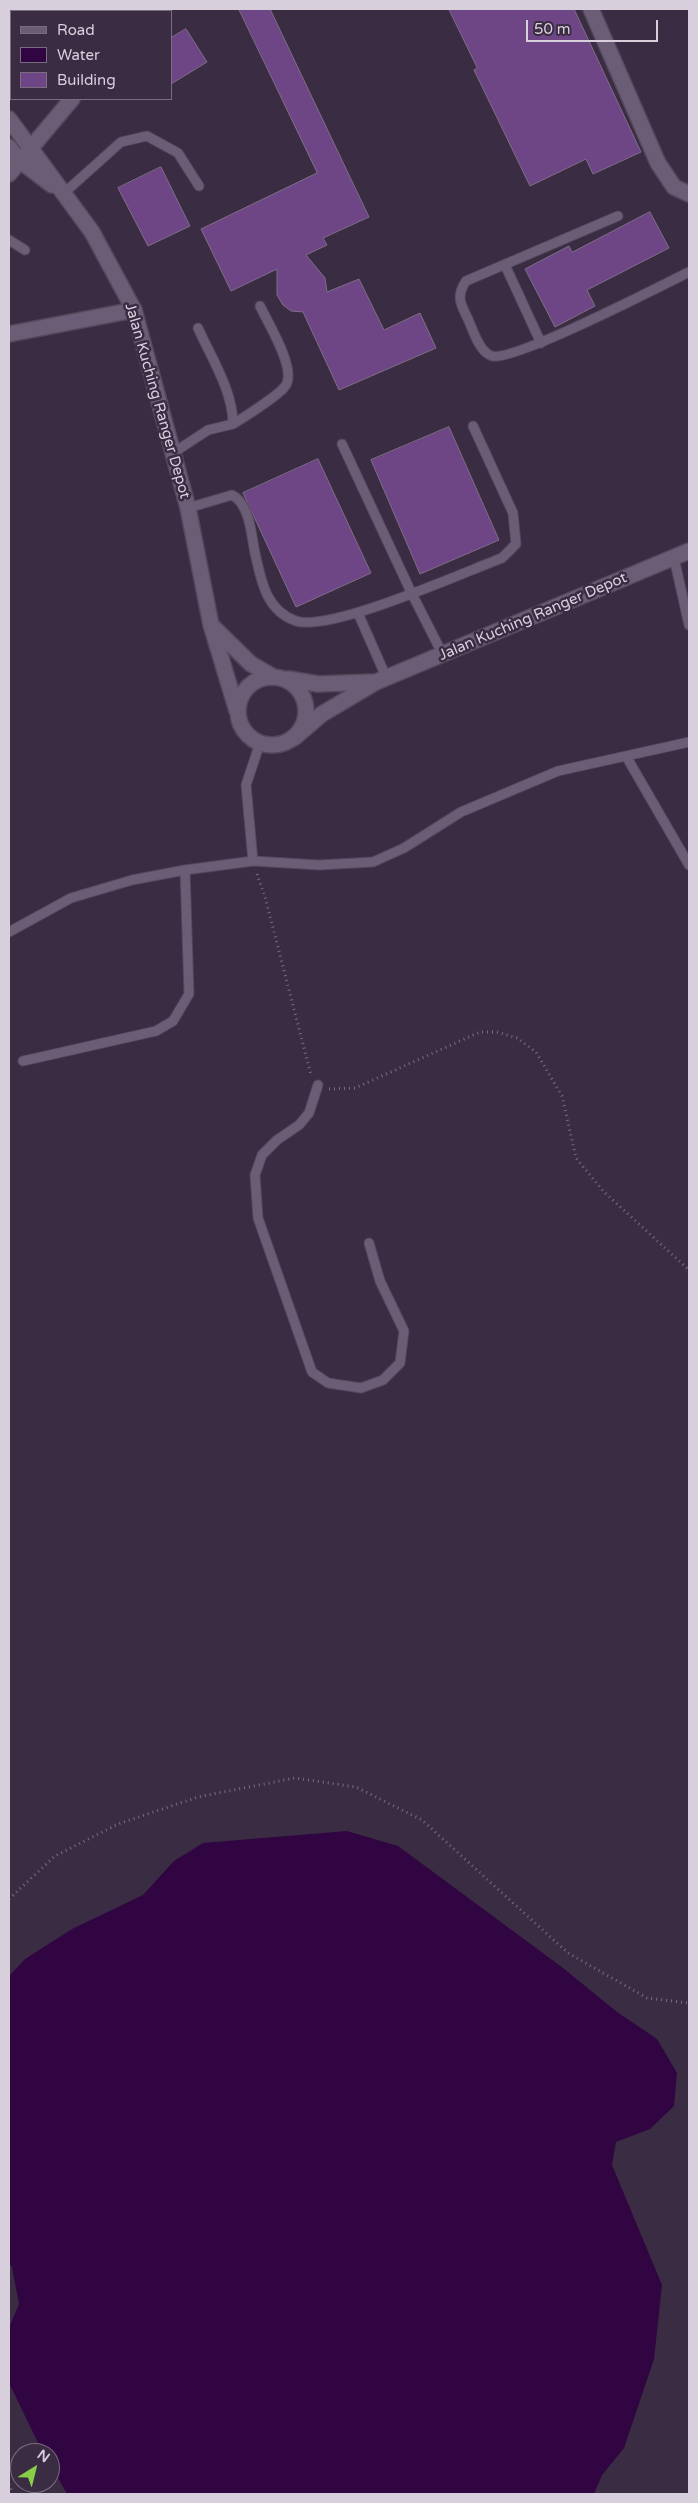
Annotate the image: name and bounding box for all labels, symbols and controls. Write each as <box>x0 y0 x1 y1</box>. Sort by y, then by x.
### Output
legend <box>10 10 172 100</box>
scale bar <box>528 10 660 42</box>
text: 50 m <box>534 20 571 38</box>
text: Road <box>57 21 95 39</box>
text: Water <box>57 46 100 64</box>
text: Building <box>57 71 116 89</box>
street label: Jalan Kuching Ranger Depot <box>120 301 194 501</box>
street label: Jalan Kuching Ranger Depot <box>436 569 630 665</box>
north arrow <box>10 2443 60 2493</box>
text: N <box>34 2446 53 2466</box>

